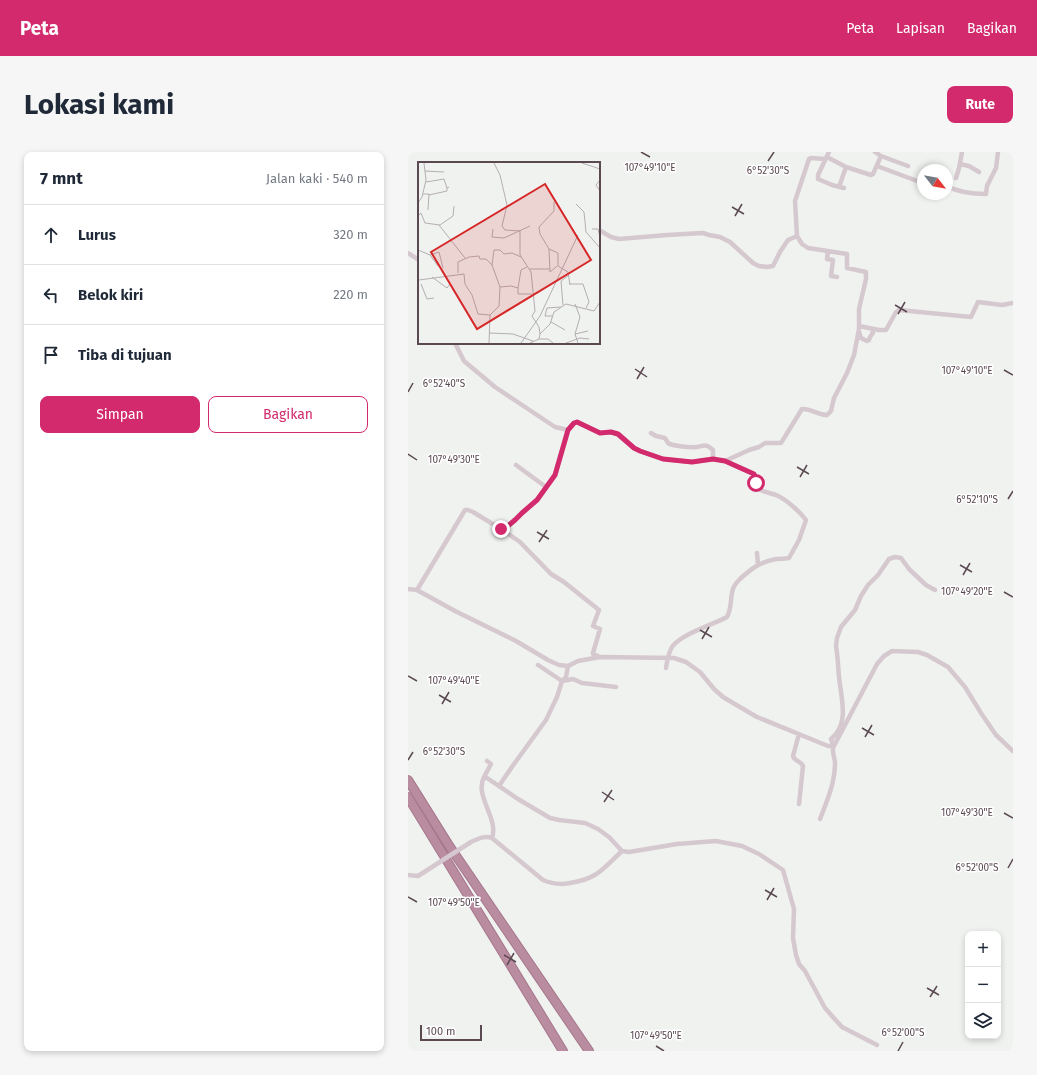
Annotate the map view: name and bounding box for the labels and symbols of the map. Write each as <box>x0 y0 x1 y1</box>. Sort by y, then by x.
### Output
inset map <box>418 162 600 344</box>
text: 107°49'10"E <box>624 162 676 174</box>
north arrow <box>917 164 953 200</box>
text: 6°52'30"S <box>747 165 790 177</box>
text: 107°49'10"E <box>941 365 993 377</box>
text: 6°52'40"S <box>423 378 466 390</box>
text: 107°49'30"E <box>428 454 480 466</box>
route start <box>747 474 765 492</box>
text: 6°52'10"S <box>956 494 998 506</box>
route end <box>492 520 510 538</box>
text: 107°49'20"E <box>941 586 993 598</box>
text: 107°49'40"E <box>428 675 480 687</box>
text: 6°52'30"S <box>423 746 466 758</box>
text: 107°49'30"E <box>941 807 993 819</box>
text: 6°52'00"S <box>956 862 999 874</box>
text: 107°49'50"E <box>428 897 480 909</box>
scale bar <box>420 1023 482 1042</box>
text: 6°52'00"S <box>882 1027 925 1039</box>
text: 107°49'50"E <box>630 1030 682 1042</box>

